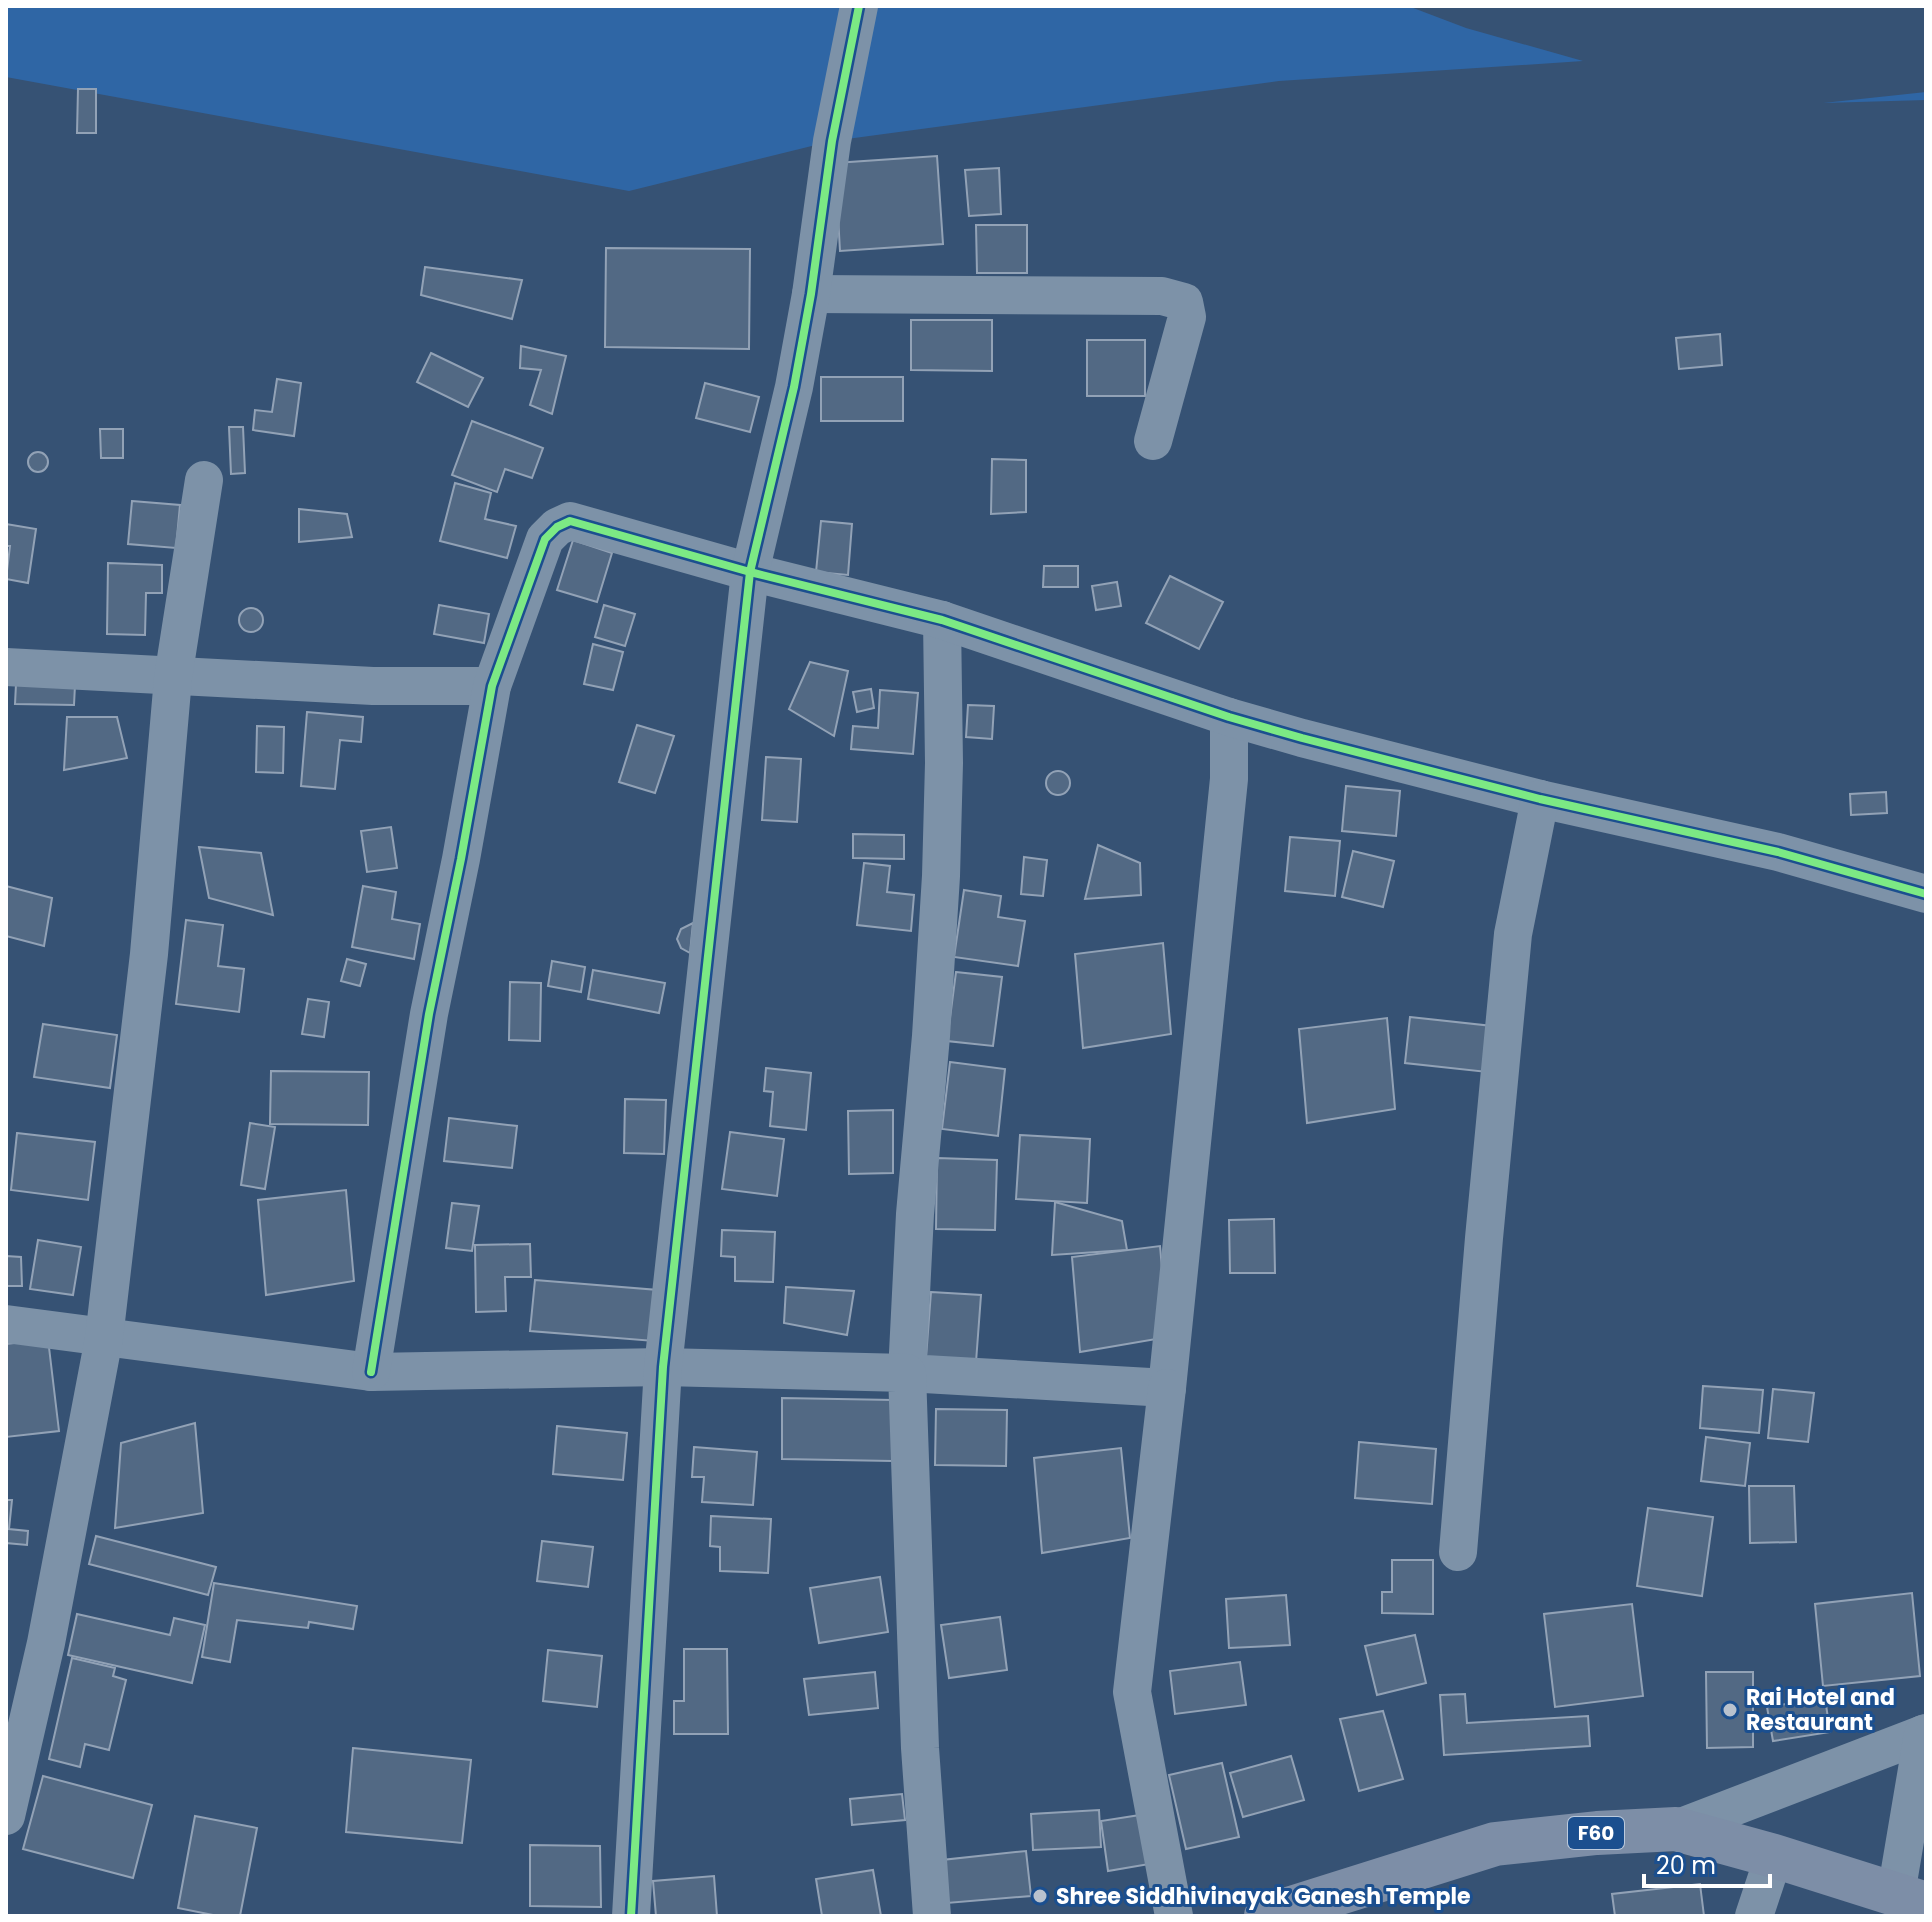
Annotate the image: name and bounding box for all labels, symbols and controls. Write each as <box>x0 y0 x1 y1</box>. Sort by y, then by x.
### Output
place label: Rai Hotel and Restaurant <box>1746 1682 1895 1738</box>
marker: Rai Hotel and Restaurant <box>1721 1701 1739 1719</box>
road number: F60 <box>1568 1817 1624 1849</box>
scale bar <box>1644 1838 1770 1888</box>
text: 20 m <box>1656 1849 1716 1882</box>
place label: Shree Siddhivinayak Ganesh Temple <box>1056 1881 1471 1912</box>
marker: Shree Siddhivinayak Ganesh Temple <box>1031 1887 1049 1905</box>

